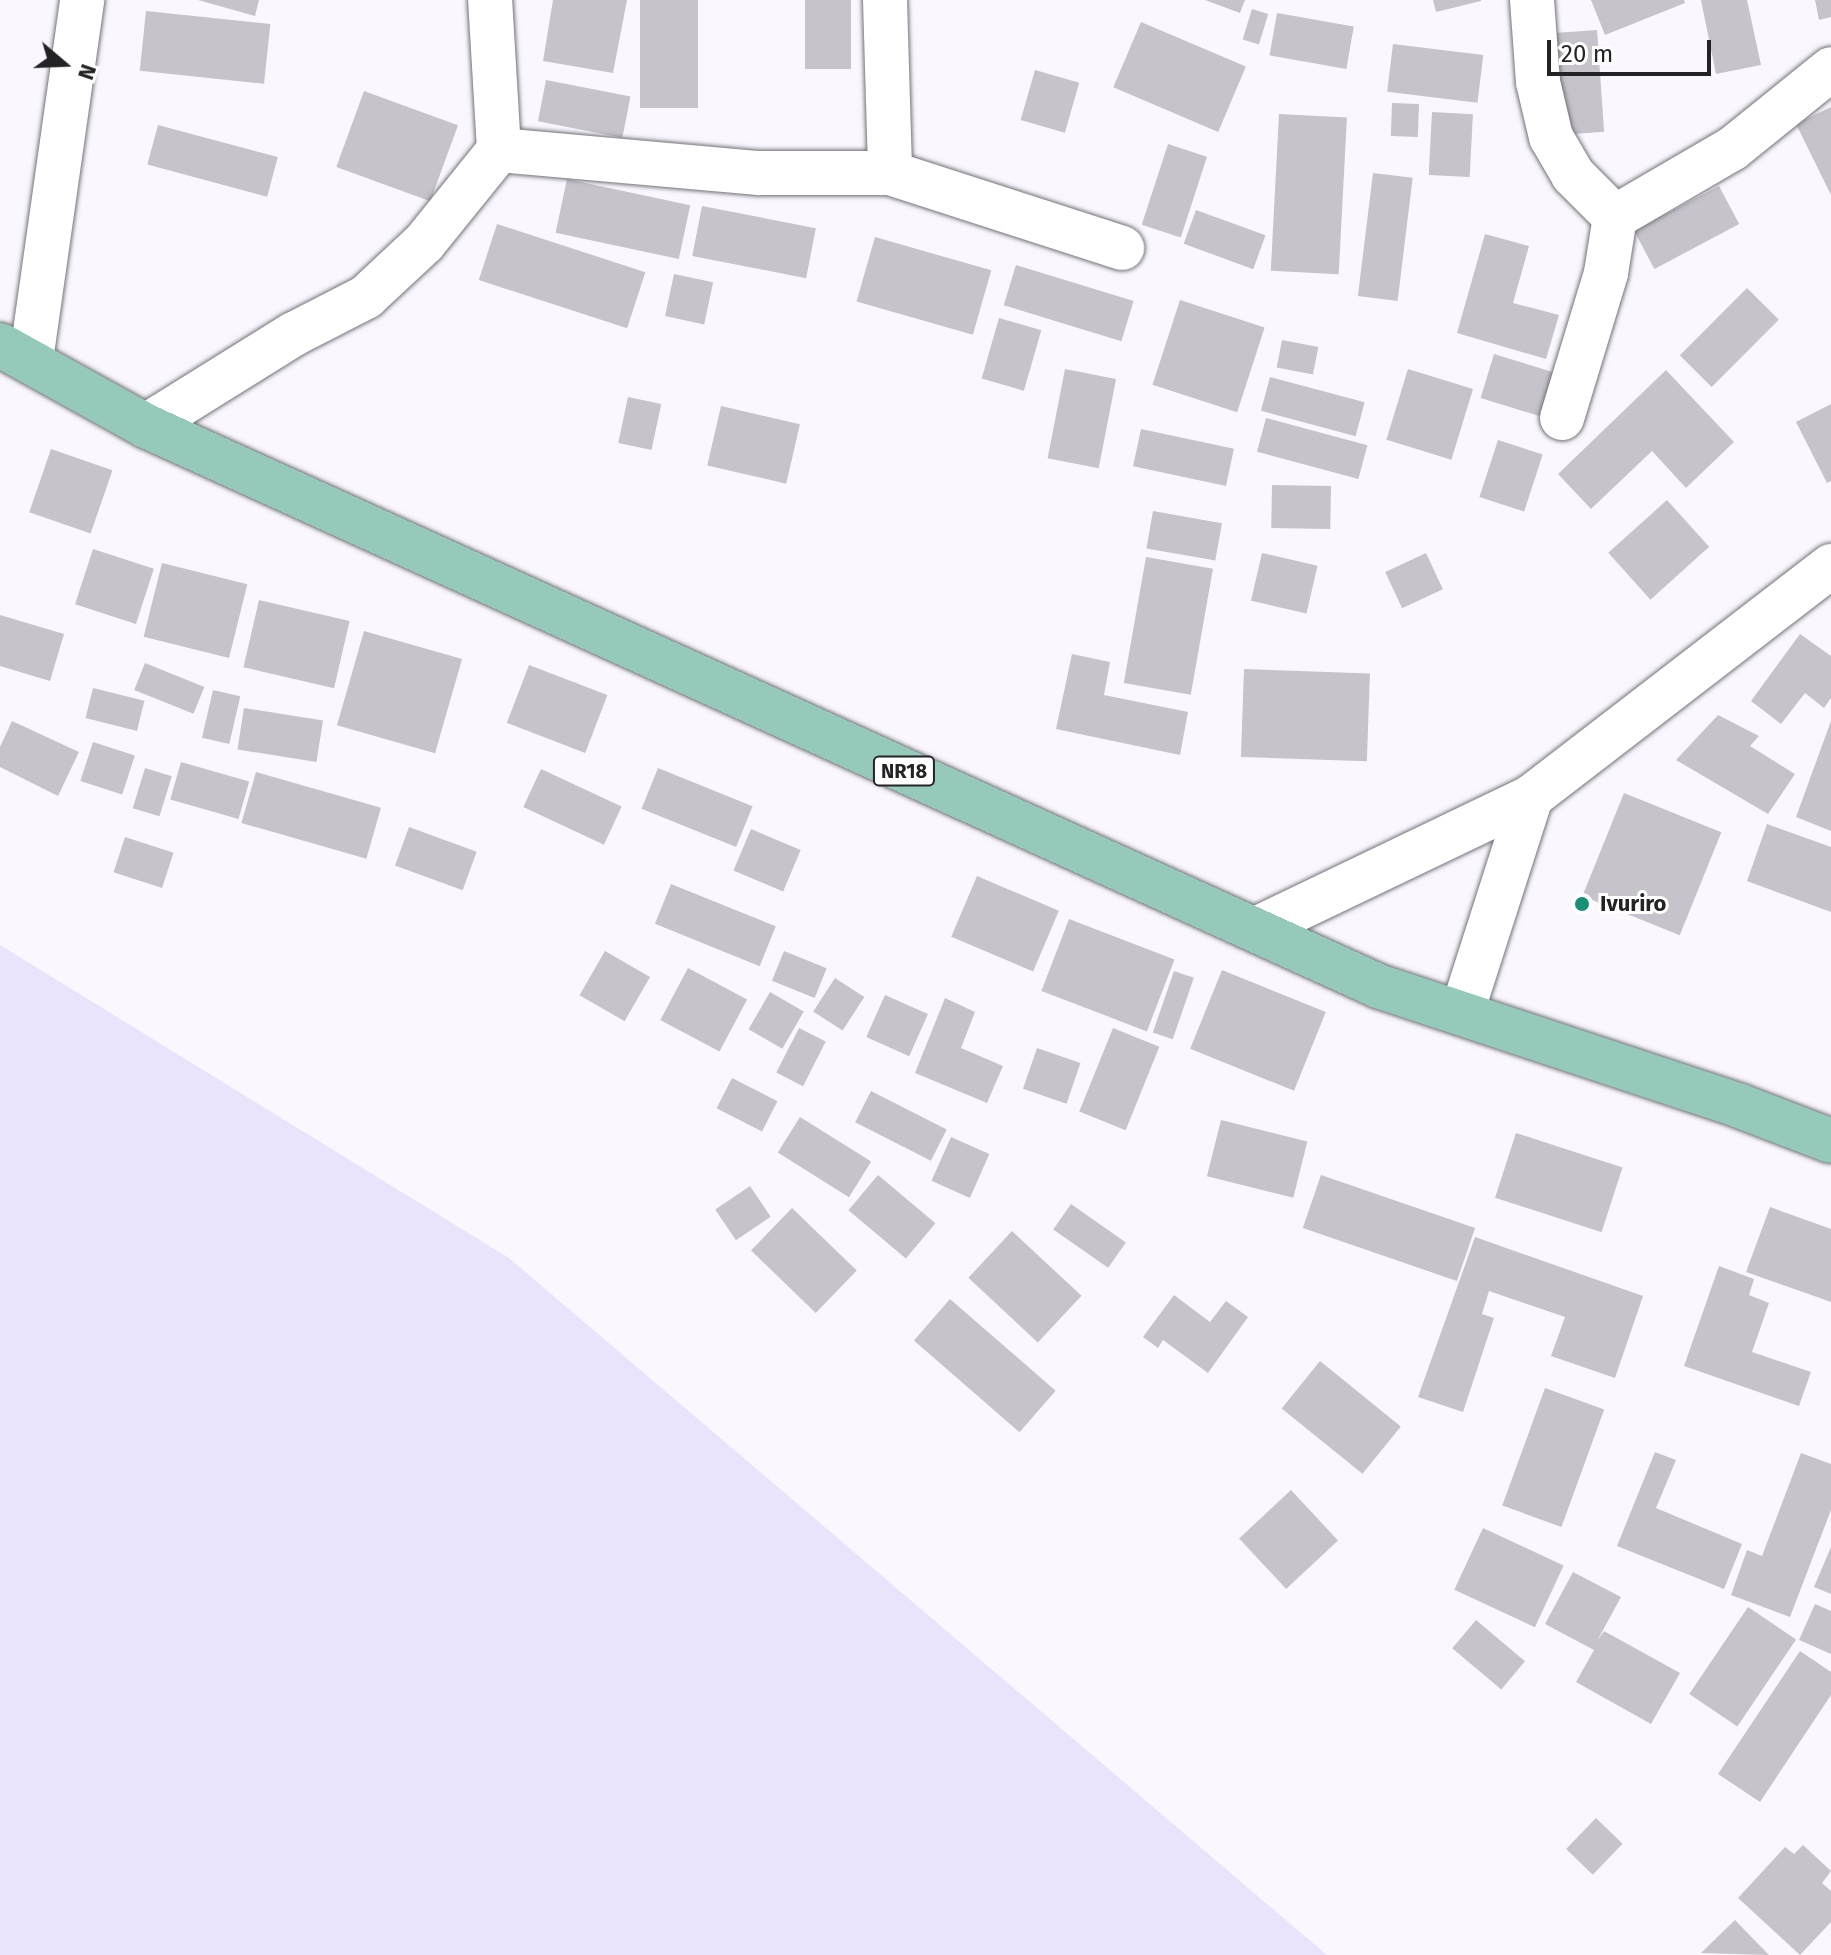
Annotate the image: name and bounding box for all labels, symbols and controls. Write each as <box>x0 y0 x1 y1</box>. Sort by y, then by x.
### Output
north arrow <box>24 24 104 104</box>
scale bar <box>1551 24 1715 74</box>
text: 20 m <box>1561 40 1613 68</box>
text: N <box>72 61 102 83</box>
road number: NR18 <box>872 755 936 787</box>
place label: Ivuriro <box>1600 891 1666 917</box>
marker: Ivuriro <box>1571 893 1593 915</box>

